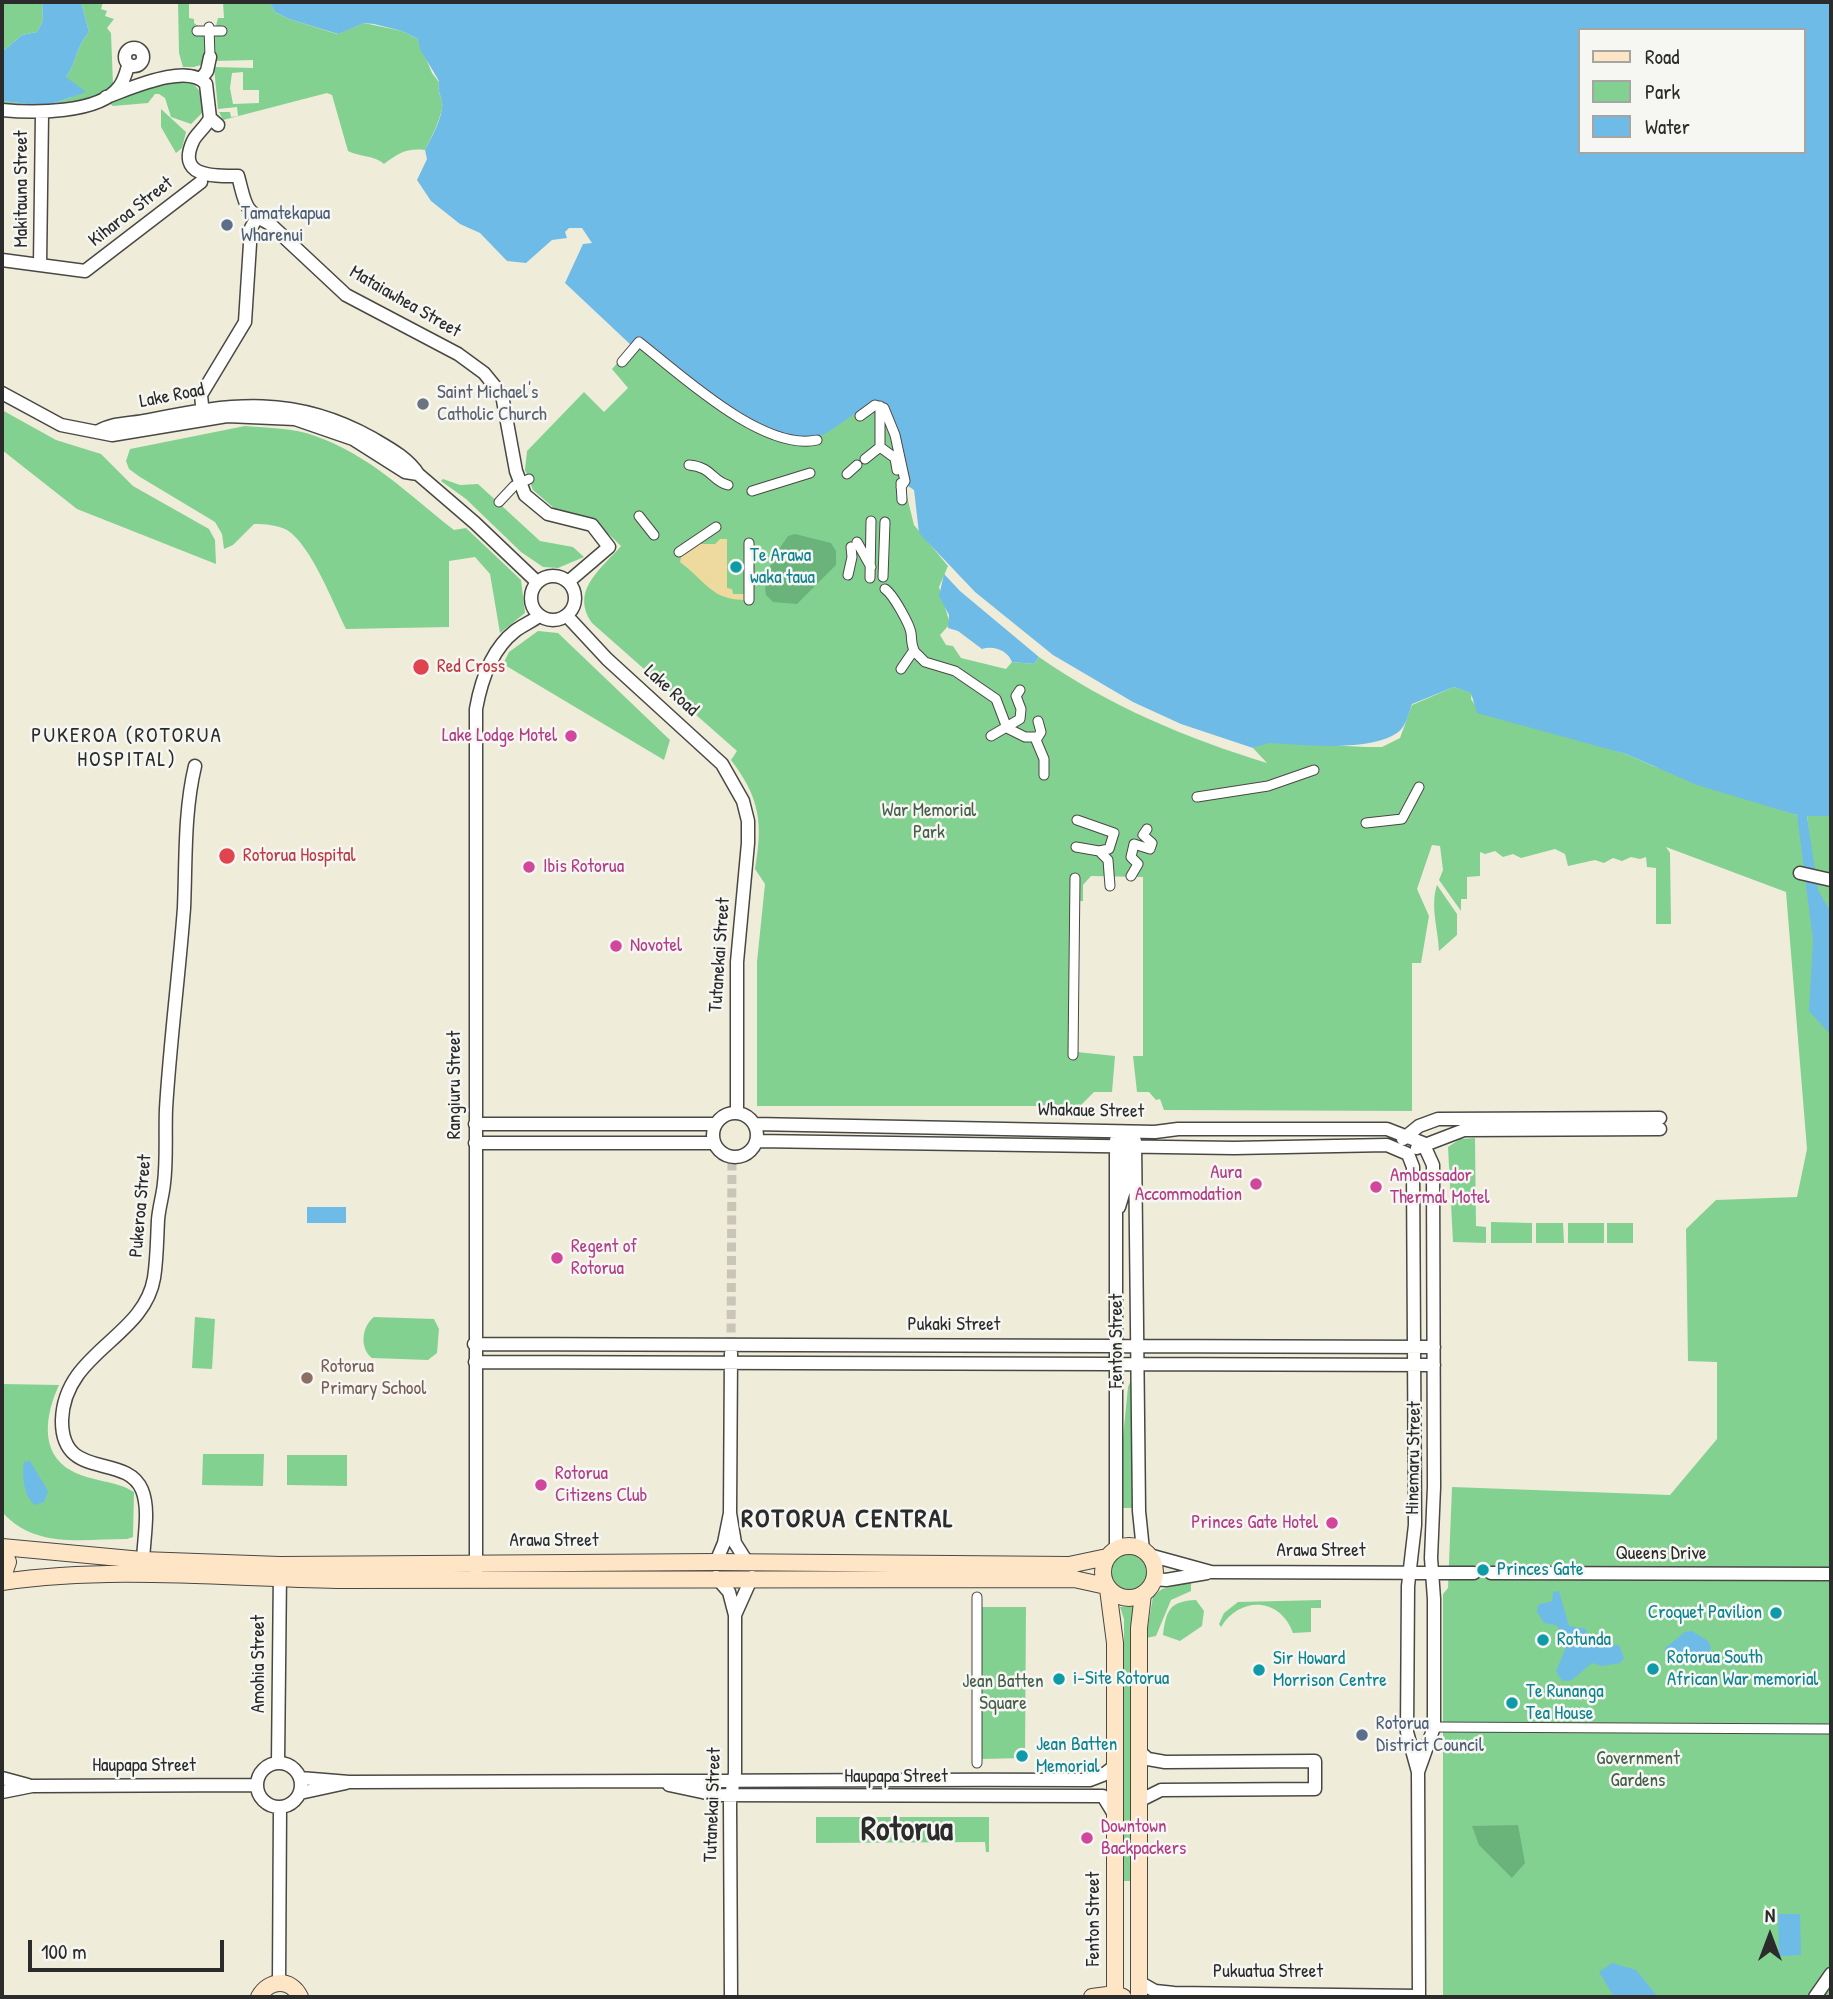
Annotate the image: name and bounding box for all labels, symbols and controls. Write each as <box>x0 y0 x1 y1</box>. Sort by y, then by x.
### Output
legend <box>1577 28 1805 154</box>
text: Road <box>1645 42 1679 71</box>
text: Park <box>1645 77 1680 106</box>
text: Water <box>1645 112 1690 141</box>
street label: Makitauna Street <box>11 130 33 248</box>
street label: Kiharoa Street <box>84 172 178 252</box>
place label: Tamatekapua Wharenui <box>241 203 330 247</box>
marker: Tamatekapua Wharenui <box>219 217 235 233</box>
street label: Mataiawhea Street <box>345 261 465 343</box>
street label: Lake Road <box>138 379 206 413</box>
place label: Saint Michael's Catholic Church <box>437 382 547 426</box>
marker: Saint Michael's Catholic Church <box>415 396 431 412</box>
place label: Te Arawa waka taua <box>750 545 815 589</box>
marker: Te Arawa waka taua <box>728 559 744 575</box>
place label: Red Cross <box>437 656 505 678</box>
marker: Red Cross <box>411 657 431 677</box>
street label: Lake Road <box>639 661 703 721</box>
district label: PUKEROA (ROTORUA HOSPITAL) <box>33 723 221 773</box>
place label: Lake Lodge Motel <box>442 725 557 747</box>
marker: Lake Lodge Motel <box>563 728 579 744</box>
park label: War Memorial Park <box>882 800 976 844</box>
place label: Rotorua Hospital <box>243 845 355 867</box>
marker: Rotorua Hospital <box>217 846 237 866</box>
place label: Ibis Rotorua <box>543 856 624 878</box>
marker: Ibis Rotorua <box>521 859 537 875</box>
street label: Tutanekai Street <box>705 897 735 1013</box>
place label: Novotel <box>630 935 682 957</box>
marker: Novotel <box>608 938 624 954</box>
street label: Rangiuru Street <box>444 1031 466 1139</box>
street label: Whakaue Street <box>1038 1099 1144 1123</box>
street label: Pukeroa Street <box>125 1154 157 1258</box>
place label: Aura Accommodation <box>1135 1162 1242 1206</box>
place label: Ambassador Thermal Motel <box>1390 1165 1490 1209</box>
marker: Aura Accommodation <box>1248 1176 1264 1192</box>
marker: Ambassador Thermal Motel <box>1368 1179 1384 1195</box>
place label: Regent of Rotorua <box>571 1236 637 1280</box>
marker: Regent of Rotorua <box>549 1250 565 1266</box>
street label: Fenton Street <box>1106 1294 1128 1388</box>
street label: Pukaki Street <box>908 1314 1000 1336</box>
place label: Rotorua Primary School <box>321 1356 426 1400</box>
marker: Rotorua Primary School <box>299 1370 315 1386</box>
street label: Hinemaru Street <box>1402 1401 1426 1515</box>
place label: Rotorua Citizens Club <box>555 1463 647 1507</box>
marker: Rotorua Citizens Club <box>533 1477 549 1493</box>
district label: ROTORUA CENTRAL <box>743 1504 953 1536</box>
place label: Princes Gate Hotel <box>1191 1512 1318 1534</box>
marker: Princes Gate Hotel <box>1324 1515 1340 1531</box>
street label: Arawa Street <box>510 1530 598 1552</box>
street label: Arawa Street <box>1277 1540 1365 1562</box>
street label: Queens Drive <box>1615 1543 1707 1565</box>
place label: Princes Gate <box>1497 1559 1584 1581</box>
marker: Princes Gate <box>1475 1562 1491 1578</box>
place label: Croquet Pavilion <box>1648 1602 1762 1624</box>
marker: Croquet Pavilion <box>1768 1605 1784 1621</box>
street label: Amohia Street <box>248 1615 270 1713</box>
place label: Rotunda <box>1557 1629 1611 1651</box>
marker: Rotunda <box>1535 1632 1551 1648</box>
place label: Rotorua South African War memorial <box>1667 1647 1818 1691</box>
place label: Sir Howard Morrison Centre <box>1273 1648 1387 1692</box>
marker: Rotorua South African War memorial <box>1645 1661 1661 1677</box>
marker: Sir Howard Morrison Centre <box>1251 1662 1267 1678</box>
place label: i-Site Rotorua <box>1073 1668 1169 1690</box>
park label: Jean Batten Square <box>962 1671 1044 1715</box>
marker: i-Site Rotorua <box>1051 1671 1067 1687</box>
place label: Te Runanga Tea House <box>1526 1681 1604 1725</box>
marker: Te Runanga Tea House <box>1504 1695 1520 1711</box>
place label: Rotorua District Council <box>1376 1713 1484 1757</box>
marker: Rotorua District Council <box>1354 1727 1370 1743</box>
place label: Jean Batten Memorial <box>1036 1734 1117 1778</box>
street label: Tutanekai Street <box>700 1747 726 1863</box>
marker: Jean Batten Memorial <box>1014 1748 1030 1764</box>
park label: Government Gardens <box>1596 1748 1680 1792</box>
street label: Haupapa Street <box>92 1755 196 1777</box>
street label: Haupapa Street <box>844 1766 948 1788</box>
district label: Rotorua <box>861 1811 953 1851</box>
place label: Downtown Backpackers <box>1101 1816 1186 1860</box>
marker: Downtown Backpackers <box>1079 1830 1095 1846</box>
street label: Fenton Street <box>1083 1872 1105 1966</box>
north arrow <box>1735 1901 1805 1971</box>
text: N <box>1765 1902 1775 1928</box>
scale bar <box>32 1926 228 1970</box>
text: 100 m <box>41 1937 87 1966</box>
street label: Pukuatua Street <box>1213 1961 1323 1983</box>

